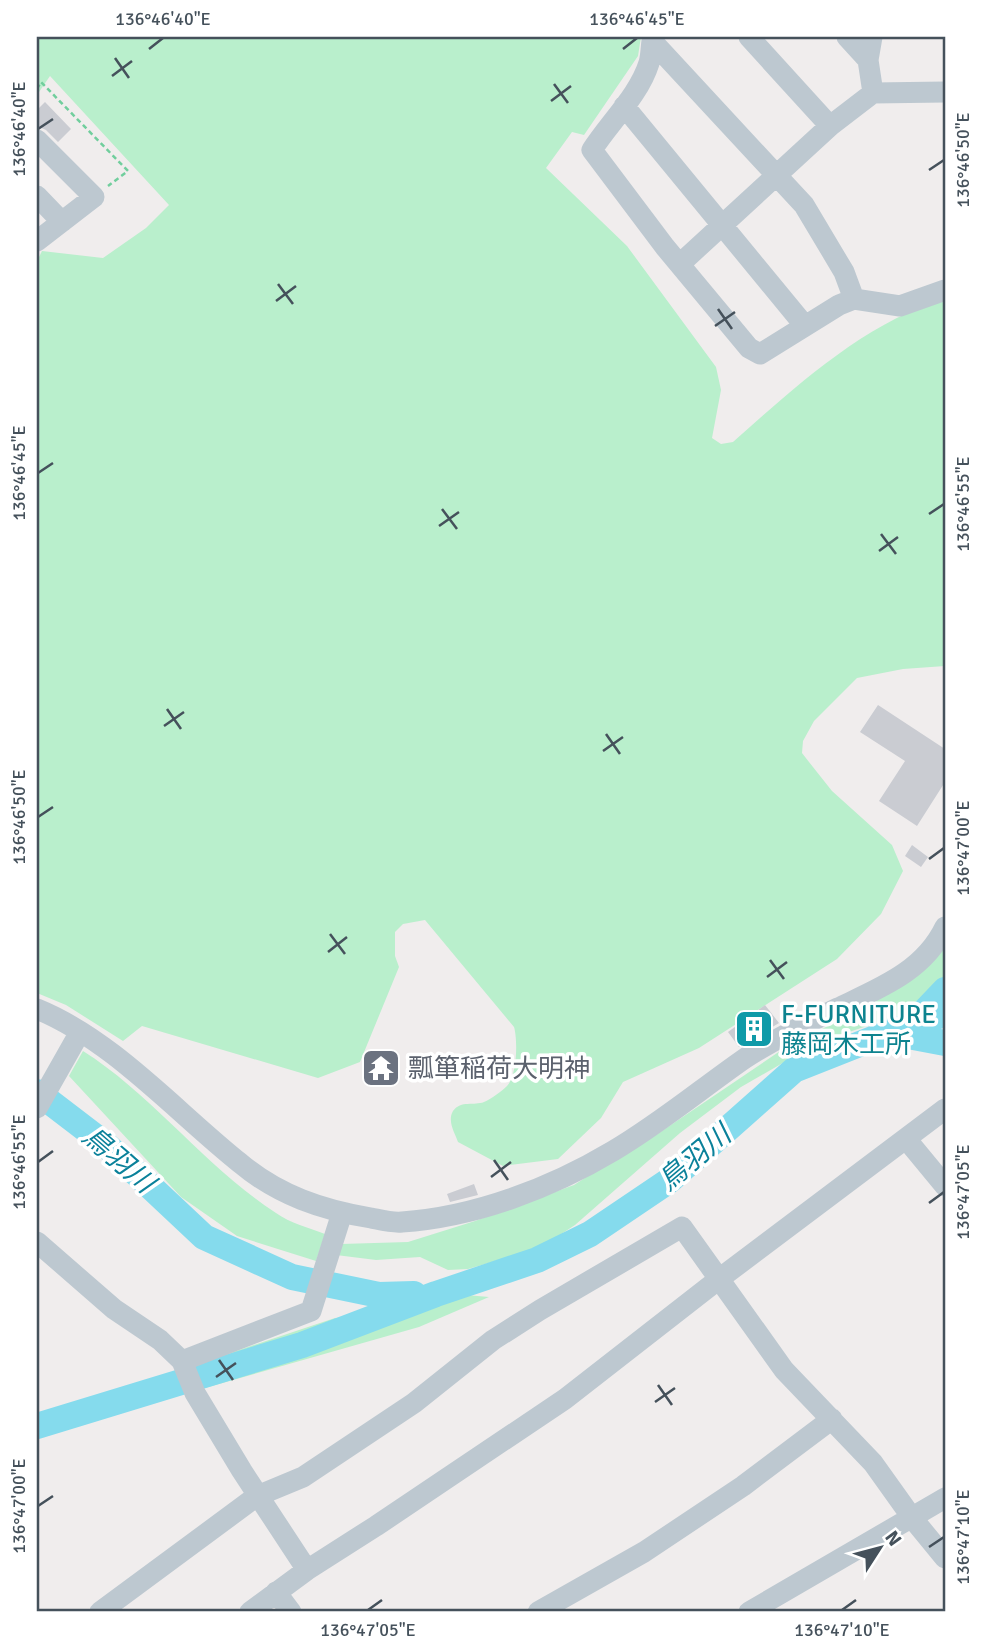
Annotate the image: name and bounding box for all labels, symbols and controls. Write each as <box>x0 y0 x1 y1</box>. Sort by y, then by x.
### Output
text: 136°46'40"E <box>115 8 211 30</box>
text: 136°46'45"E <box>589 8 685 30</box>
text: 136°46'40"E <box>8 81 30 177</box>
text: 136°46'50"E <box>952 112 974 208</box>
text: 136°46'45"E <box>8 425 30 521</box>
text: 136°46'55"E <box>952 456 974 552</box>
text: 136°46'50"E <box>8 769 30 865</box>
text: 136°47'00"E <box>952 800 974 896</box>
place label: F-FURNITURE 藤岡木工所 <box>781 999 936 1061</box>
building icon: F-FURNITURE 藤岡木工所 <box>733 1008 775 1050</box>
temple icon: 瓢箪稲荷大明神 <box>360 1047 402 1089</box>
place label: 瓢箪稲荷大明神 <box>408 1053 590 1085</box>
text: 136°46'55"E <box>8 1114 30 1210</box>
water label: 鳥羽川 <box>652 1116 740 1198</box>
water label: 鳥羽川 <box>75 1119 163 1202</box>
text: 136°47'05"E <box>952 1144 974 1240</box>
text: 136°47'00"E <box>8 1458 30 1554</box>
text: 136°47'10"E <box>952 1489 974 1585</box>
north arrow <box>846 1512 916 1582</box>
text: N <box>879 1526 907 1551</box>
text: 136°47'05"E <box>320 1619 416 1641</box>
text: 136°47'10"E <box>794 1619 890 1641</box>

